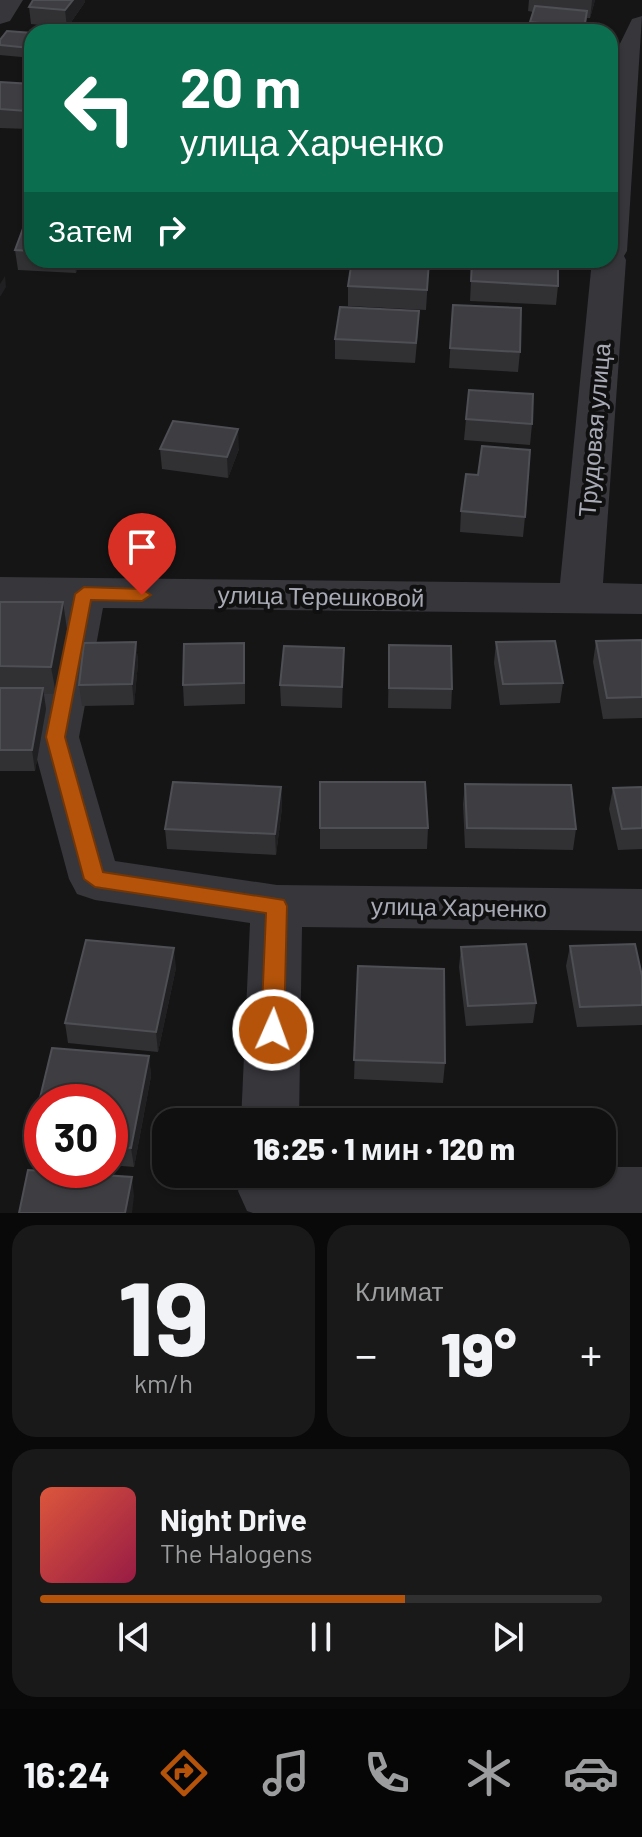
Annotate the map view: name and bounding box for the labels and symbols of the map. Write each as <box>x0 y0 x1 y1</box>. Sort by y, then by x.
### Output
street label: Трудовая улица <box>571 341 616 518</box>
pin <box>108 513 176 595</box>
street label: улица Терешковой <box>217 579 425 612</box>
street label: улица Харченко <box>371 890 547 923</box>
position arrow <box>231 988 315 1072</box>
speed limit sign: 30 <box>24 1084 128 1188</box>

